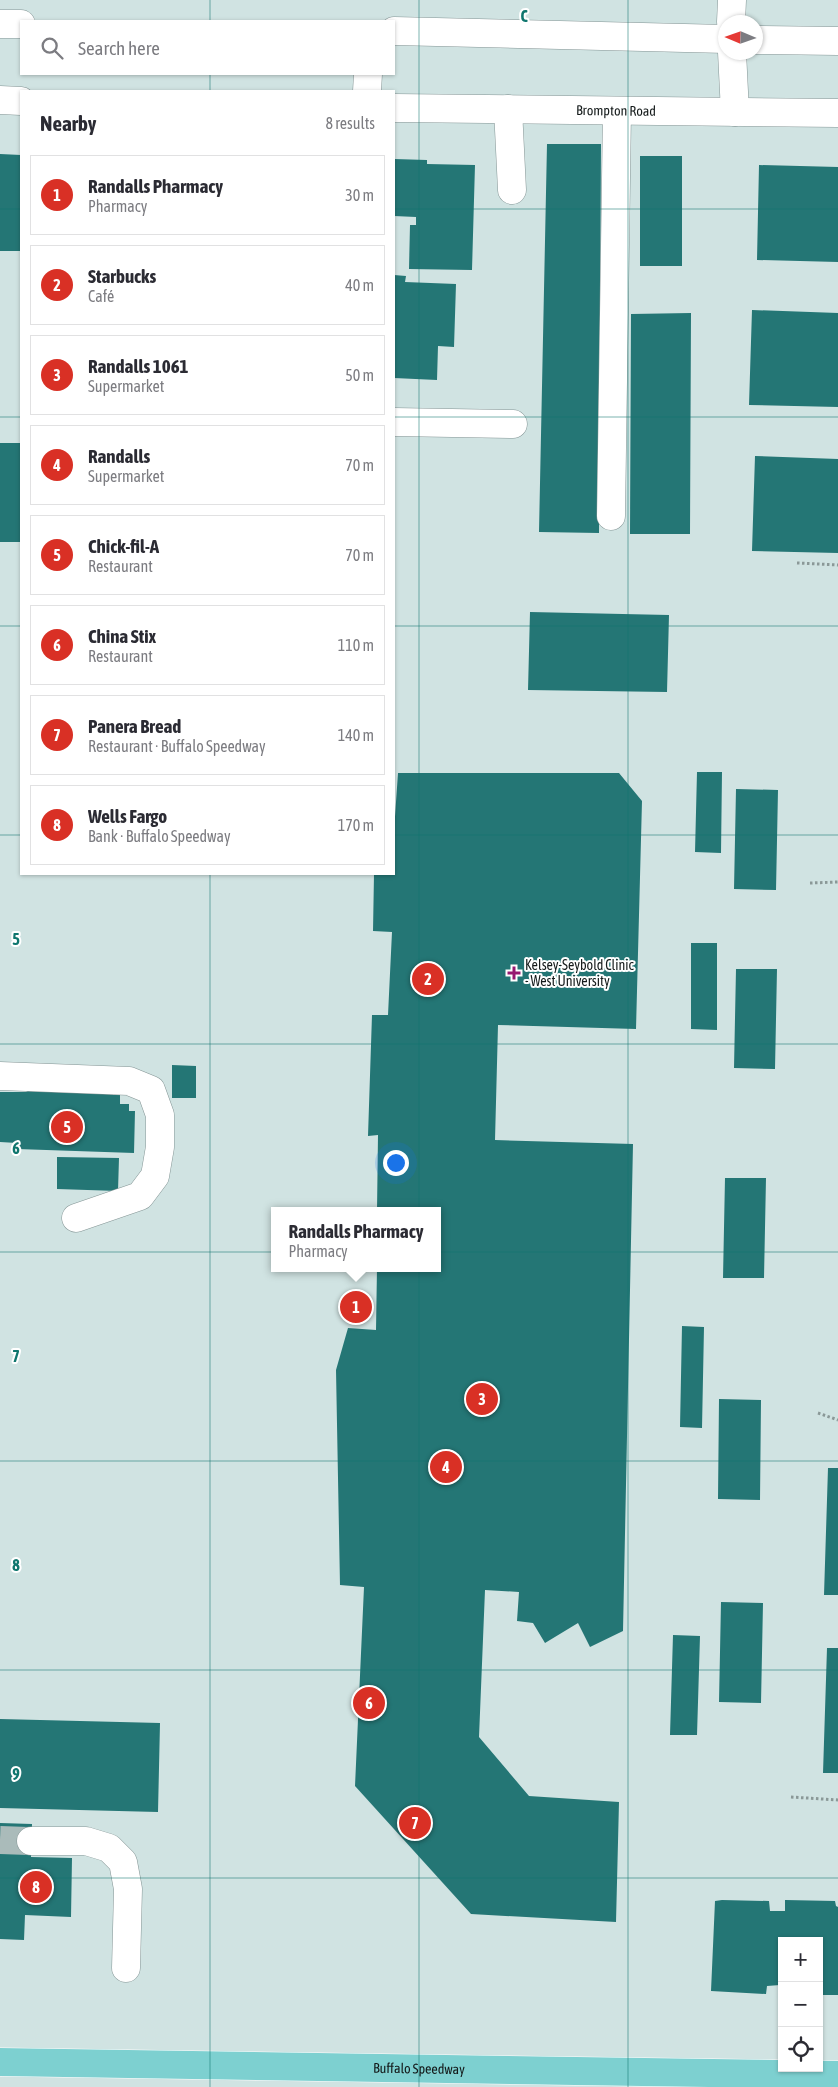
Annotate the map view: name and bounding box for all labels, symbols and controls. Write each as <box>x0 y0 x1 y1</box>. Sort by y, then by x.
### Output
text: C <box>520 7 528 25</box>
north arrow <box>718 15 763 60</box>
search box <box>20 20 395 75</box>
icon: search <box>38 34 66 62</box>
text: Search here <box>78 37 160 59</box>
street label: Brompton Road <box>576 102 656 119</box>
text: Nearby <box>40 111 96 135</box>
text: 8 results <box>325 114 375 132</box>
text: Randalls Pharmacy <box>88 175 223 197</box>
text: 1 <box>53 186 61 204</box>
text: 30 m <box>345 186 374 204</box>
text: Pharmacy <box>88 197 147 215</box>
text: Starbucks <box>88 265 156 287</box>
text: 2 <box>53 276 61 294</box>
text: 40 m <box>345 276 374 294</box>
text: Café <box>88 287 114 305</box>
text: Randalls 1061 <box>88 355 189 377</box>
text: 3 <box>53 366 61 384</box>
text: 50 m <box>345 366 374 384</box>
text: Supermarket <box>88 377 164 395</box>
text: Randalls <box>88 445 150 467</box>
text: 4 <box>53 456 61 474</box>
text: 70 m <box>345 456 374 474</box>
text: Supermarket <box>88 467 164 485</box>
text: Chick-fil-A <box>88 535 159 557</box>
text: 5 <box>53 546 61 564</box>
text: 70 m <box>345 546 374 564</box>
text: Restaurant <box>88 557 153 575</box>
text: China Stix <box>88 625 156 647</box>
text: 6 <box>53 636 61 654</box>
text: 110 m <box>338 636 374 654</box>
text: Restaurant <box>88 647 153 665</box>
text: Panera Bread <box>88 715 181 737</box>
text: 7 <box>53 726 61 744</box>
text: 140 m <box>338 726 374 744</box>
text: Restaurant · Buffalo Speedway <box>88 737 266 755</box>
text: Wells Fargo <box>88 805 167 827</box>
text: 8 <box>53 816 61 834</box>
text: 170 m <box>338 816 374 834</box>
text: Bank · Buffalo Speedway <box>88 827 231 845</box>
text: 5 <box>12 930 20 948</box>
place label: Kelsey-Seybold Clinic - West University <box>525 957 635 989</box>
pin: 2 <box>412 960 444 998</box>
marker: Kelsey-Seybold Clinic - West University <box>507 966 521 980</box>
pin: 5 <box>51 1108 83 1146</box>
text: 6 <box>12 1139 20 1157</box>
your location <box>383 1150 409 1176</box>
popup <box>271 1207 441 1272</box>
text: Randalls Pharmacy <box>288 1220 424 1242</box>
text: Pharmacy <box>288 1242 348 1260</box>
pin: 1 <box>340 1288 372 1326</box>
text: 7 <box>12 1347 20 1365</box>
pin: 3 <box>466 1380 498 1418</box>
pin: 4 <box>430 1448 462 1486</box>
text: 8 <box>12 1556 20 1574</box>
pin: 6 <box>353 1684 385 1722</box>
text: 9 <box>12 1765 20 1783</box>
pin: 7 <box>399 1804 431 1842</box>
pin: 8 <box>20 1868 52 1906</box>
map controls <box>778 1937 823 2072</box>
button: + <box>778 1937 823 1982</box>
button: − <box>778 1982 823 2027</box>
button: locate <box>778 2027 823 2072</box>
street label: Buffalo Speedway <box>373 2060 465 2077</box>

